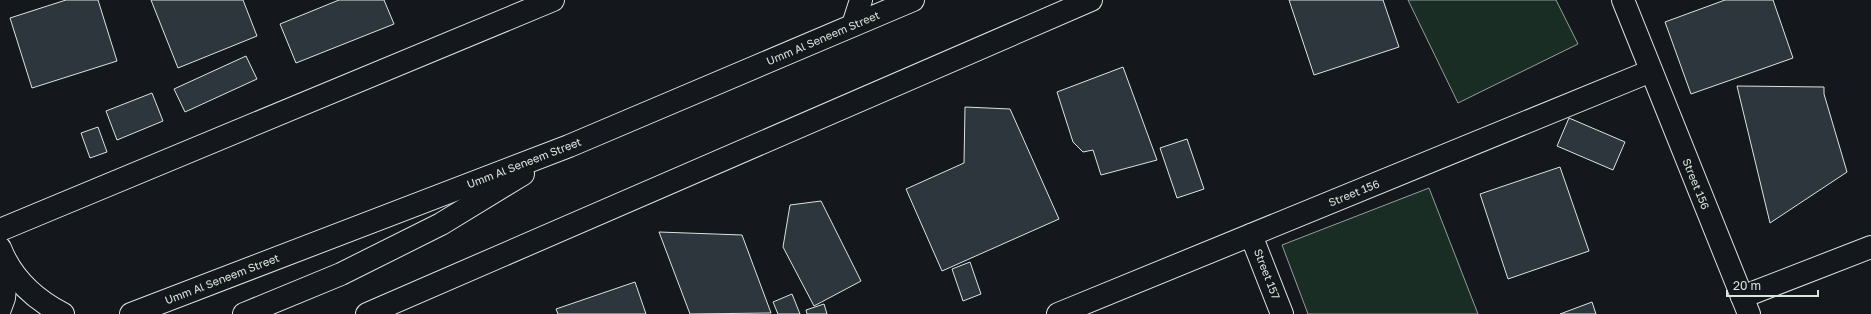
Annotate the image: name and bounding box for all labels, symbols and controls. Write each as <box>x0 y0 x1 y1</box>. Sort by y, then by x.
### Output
street label: Umm Al Seneem Street <box>764 8 881 67</box>
street label: Umm Al Seneem Street <box>465 135 583 190</box>
street label: Street 156 <box>1680 156 1713 211</box>
street label: Street 156 <box>1326 176 1381 209</box>
street label: Street 157 <box>1252 247 1283 301</box>
street label: Umm Al Seneem Street <box>163 251 281 306</box>
scale bar <box>1727 272 1818 298</box>
text: 20 m <box>1733 278 1761 293</box>

